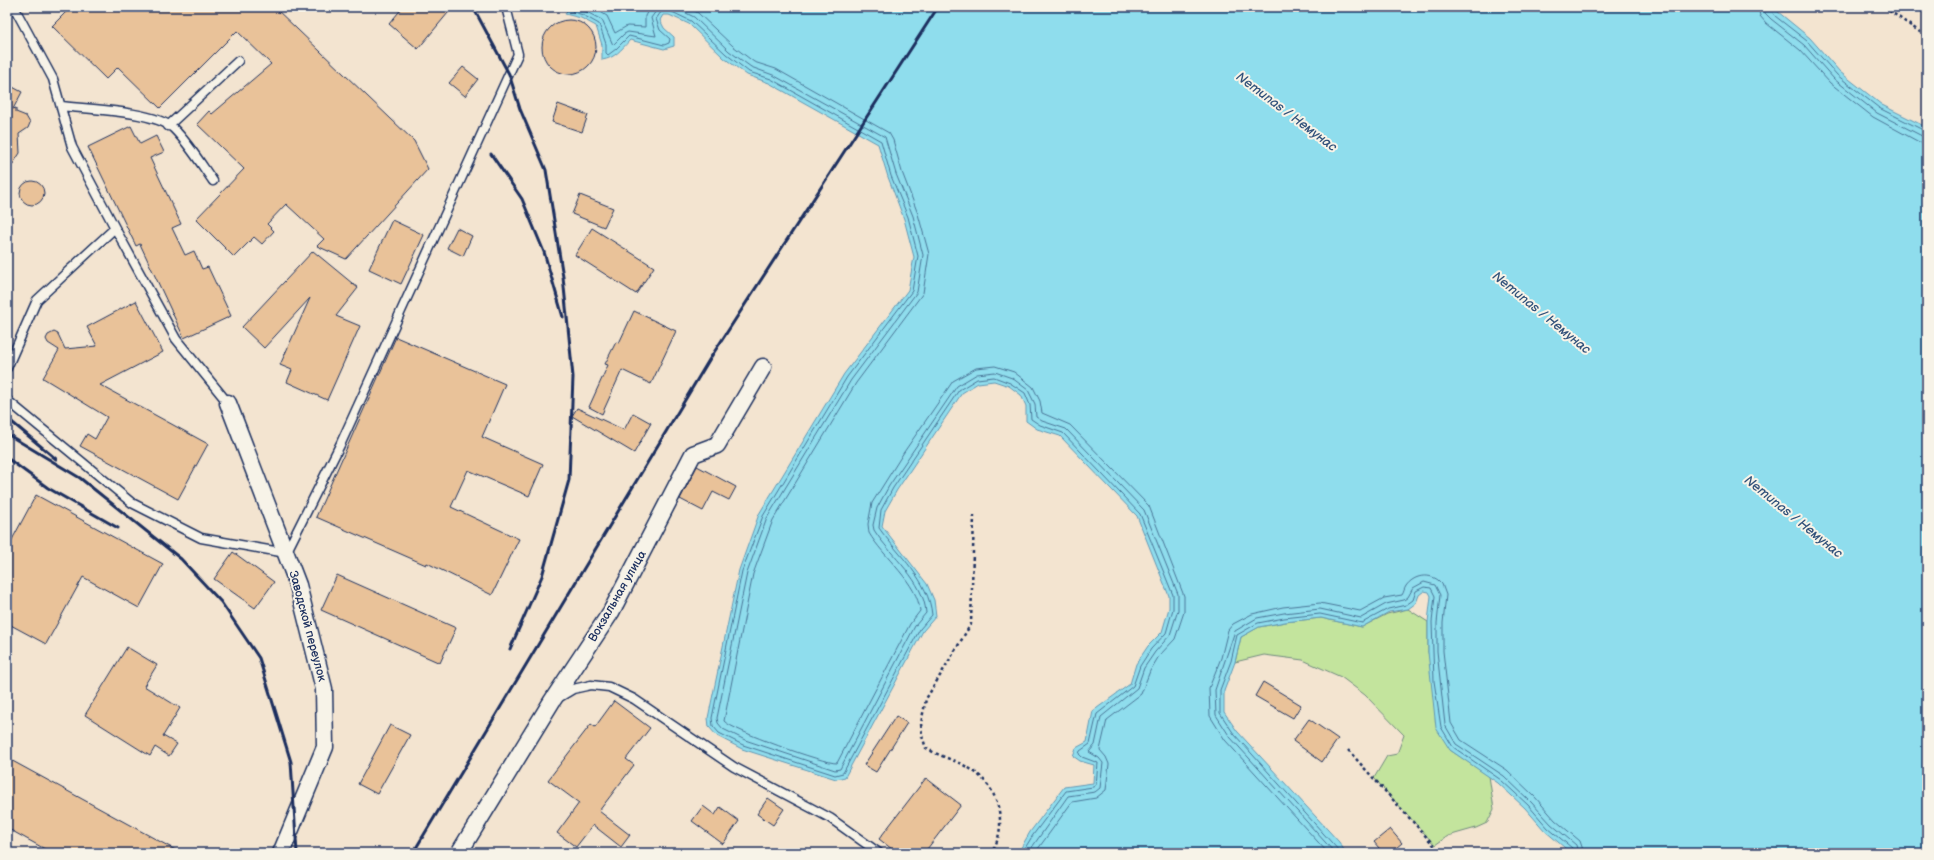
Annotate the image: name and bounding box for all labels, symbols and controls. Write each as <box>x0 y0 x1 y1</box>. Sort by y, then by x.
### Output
water label: Nemunas / Немунас <box>1233 69 1340 155</box>
water label: Nemunas / Немунас <box>1489 268 1594 358</box>
water label: Nemunas / Немунас <box>1741 472 1846 562</box>
street label: Вокзальная улица <box>585 548 650 645</box>
street label: Заводской переулок <box>286 569 330 684</box>

